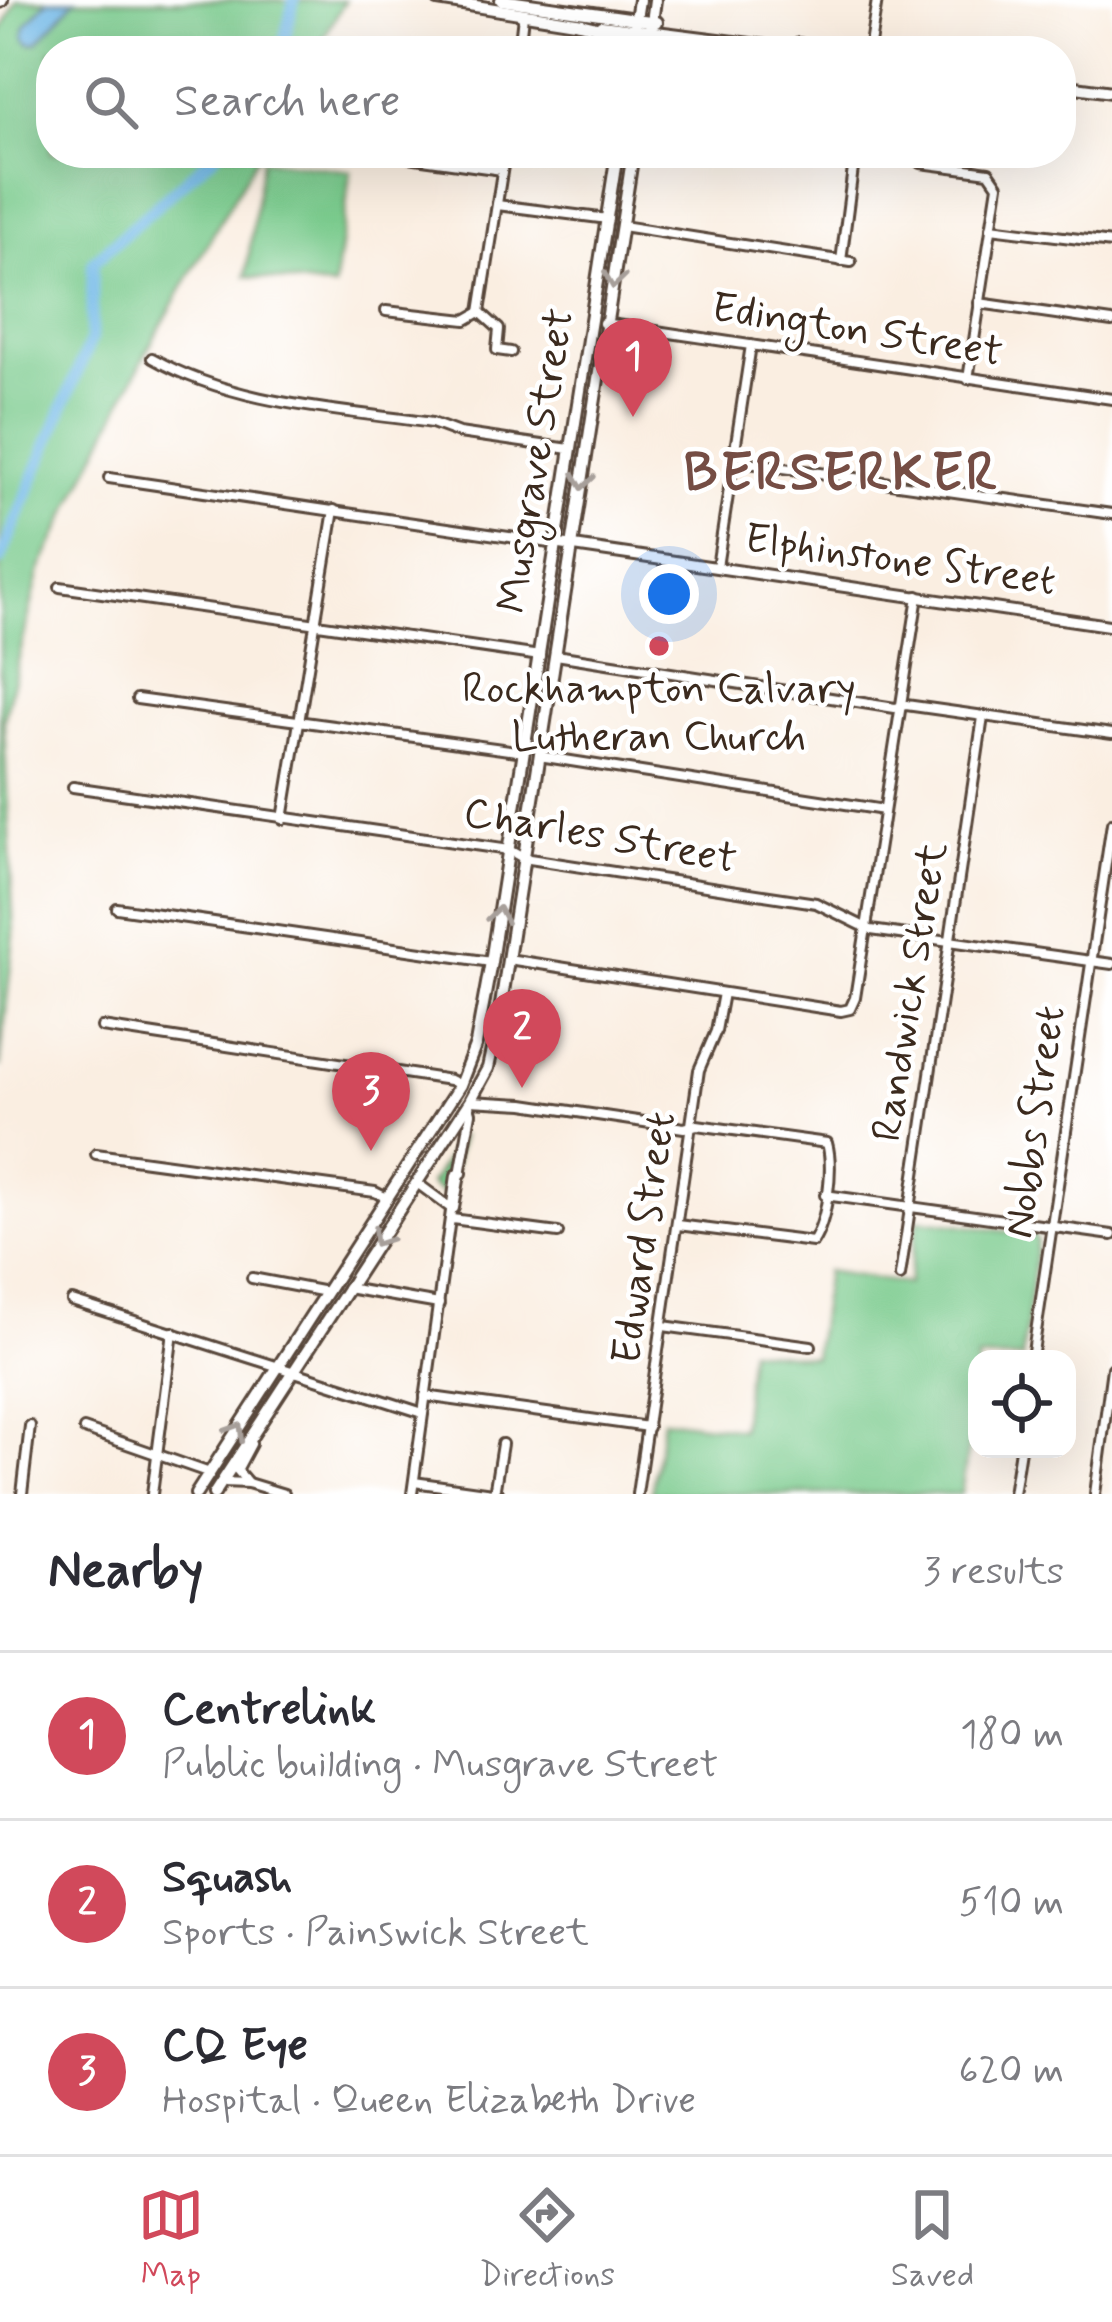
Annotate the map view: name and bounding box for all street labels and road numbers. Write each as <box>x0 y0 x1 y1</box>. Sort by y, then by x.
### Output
street label: Edington Street <box>707 281 1006 384</box>
street label: Musgrave Street <box>486 305 591 618</box>
street label: Elphinstone Street <box>741 512 1059 610</box>
street label: Charles Street <box>459 786 741 888</box>
street label: Randwick Street <box>860 838 962 1146</box>
street label: Nobbs Street <box>992 1002 1080 1242</box>
street label: Edward Street <box>600 1108 690 1368</box>

